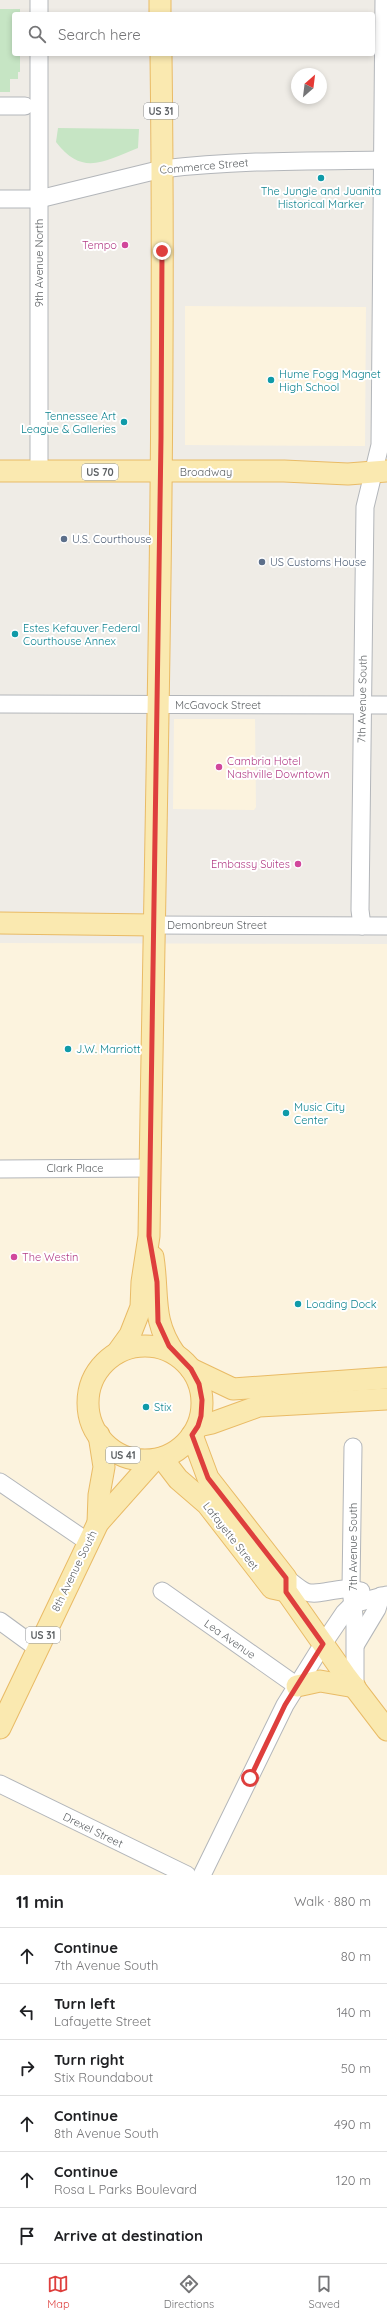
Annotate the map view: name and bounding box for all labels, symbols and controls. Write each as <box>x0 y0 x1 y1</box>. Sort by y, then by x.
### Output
search box <box>12 12 375 56</box>
icon: search <box>26 23 48 45</box>
text: Search here <box>58 25 141 44</box>
north arrow <box>291 68 327 104</box>
road number: US 31 <box>144 103 178 119</box>
street label: Commerce Street <box>159 155 249 177</box>
marker: The Jungle and Juanita Historical Marker <box>316 173 326 183</box>
place label: The Jungle and Juanita Historical Marker <box>261 184 381 211</box>
street label: 9th Avenue North <box>32 219 46 307</box>
place label: Tempo <box>82 238 117 252</box>
marker: Tempo <box>120 240 130 250</box>
route end <box>153 242 171 260</box>
place label: Hume Fogg Magnet High School <box>279 367 381 394</box>
marker: Hume Fogg Magnet High School <box>266 375 276 385</box>
place label: Tennessee Art League & Galleries <box>21 409 116 436</box>
marker: Tennessee Art League & Galleries <box>119 417 129 427</box>
road number: US 70 <box>82 464 118 480</box>
street label: Broadway <box>180 465 232 479</box>
place label: U.S. Courthouse <box>72 532 152 546</box>
marker: U.S. Courthouse <box>59 534 69 544</box>
place label: US Customs House <box>270 555 366 569</box>
marker: US Customs House <box>257 557 267 567</box>
place label: Estes Kefauver Federal Courthouse Annex <box>23 621 140 648</box>
marker: Estes Kefauver Federal Courthouse Annex <box>10 629 20 639</box>
street label: 7th Avenue South <box>354 655 370 743</box>
street label: McGavock Street <box>175 698 261 712</box>
place label: Cambria Hotel Nashville Downtown <box>227 754 330 781</box>
marker: Cambria Hotel Nashville Downtown <box>214 762 224 772</box>
place label: Embassy Suites <box>211 857 290 871</box>
marker: Embassy Suites <box>293 859 303 869</box>
street label: Demonbreun Street <box>167 918 267 932</box>
place label: J.W. Marriott <box>76 1042 141 1056</box>
marker: J.W. Marriott <box>63 1044 73 1054</box>
place label: Music City Center <box>294 1100 345 1127</box>
marker: Music City Center <box>281 1108 291 1118</box>
street label: Clark Place <box>46 1161 104 1175</box>
place label: The Westin <box>22 1250 78 1264</box>
marker: The Westin <box>9 1252 19 1262</box>
place label: Loading Dock <box>306 1297 377 1311</box>
marker: Loading Dock <box>293 1299 303 1309</box>
place label: Stix <box>154 1400 172 1414</box>
marker: Stix <box>141 1402 151 1412</box>
road number: US 41 <box>106 1447 140 1463</box>
street label: Lafayette Street <box>200 1499 262 1573</box>
street label: 7th Avenue South <box>346 1503 360 1591</box>
street label: 8th Avenue South <box>48 1528 100 1614</box>
street label: Lea Avenue <box>202 1616 258 1662</box>
road number: US 31 <box>26 1627 60 1643</box>
route start <box>241 1769 259 1787</box>
street label: Drexel Street <box>61 1809 126 1851</box>
text: 11 min <box>16 1891 64 1912</box>
text: Walk · 880 m <box>294 1893 371 1909</box>
text: Continue <box>54 1938 118 1957</box>
icon: ahead <box>16 1945 38 1967</box>
text: 80 m <box>341 1948 371 1964</box>
text: 7th Avenue South <box>54 1957 158 1973</box>
text: Turn left <box>54 1994 116 2013</box>
icon: left <box>16 2001 38 2023</box>
text: 140 m <box>336 2004 371 2020</box>
text: Lafayette Street <box>54 2013 151 2029</box>
text: Turn right <box>54 2050 125 2069</box>
icon: right <box>16 2057 38 2079</box>
text: 50 m <box>341 2060 371 2076</box>
text: Stix Roundabout <box>54 2069 153 2085</box>
text: Continue <box>54 2106 118 2125</box>
icon: ahead <box>16 2113 38 2135</box>
text: 490 m <box>334 2116 371 2132</box>
text: 8th Avenue South <box>54 2125 159 2141</box>
text: Continue <box>54 2162 118 2181</box>
icon: ahead <box>16 2169 38 2191</box>
text: 120 m <box>336 2172 371 2188</box>
text: Rosa L Parks Boulevard <box>54 2181 197 2197</box>
icon: arrive <box>16 2225 38 2247</box>
text: Arrive at destination <box>54 2226 203 2245</box>
tab: Map <box>47 2273 70 2311</box>
tab: Directions <box>164 2273 214 2311</box>
tab: Saved <box>308 2273 340 2311</box>

